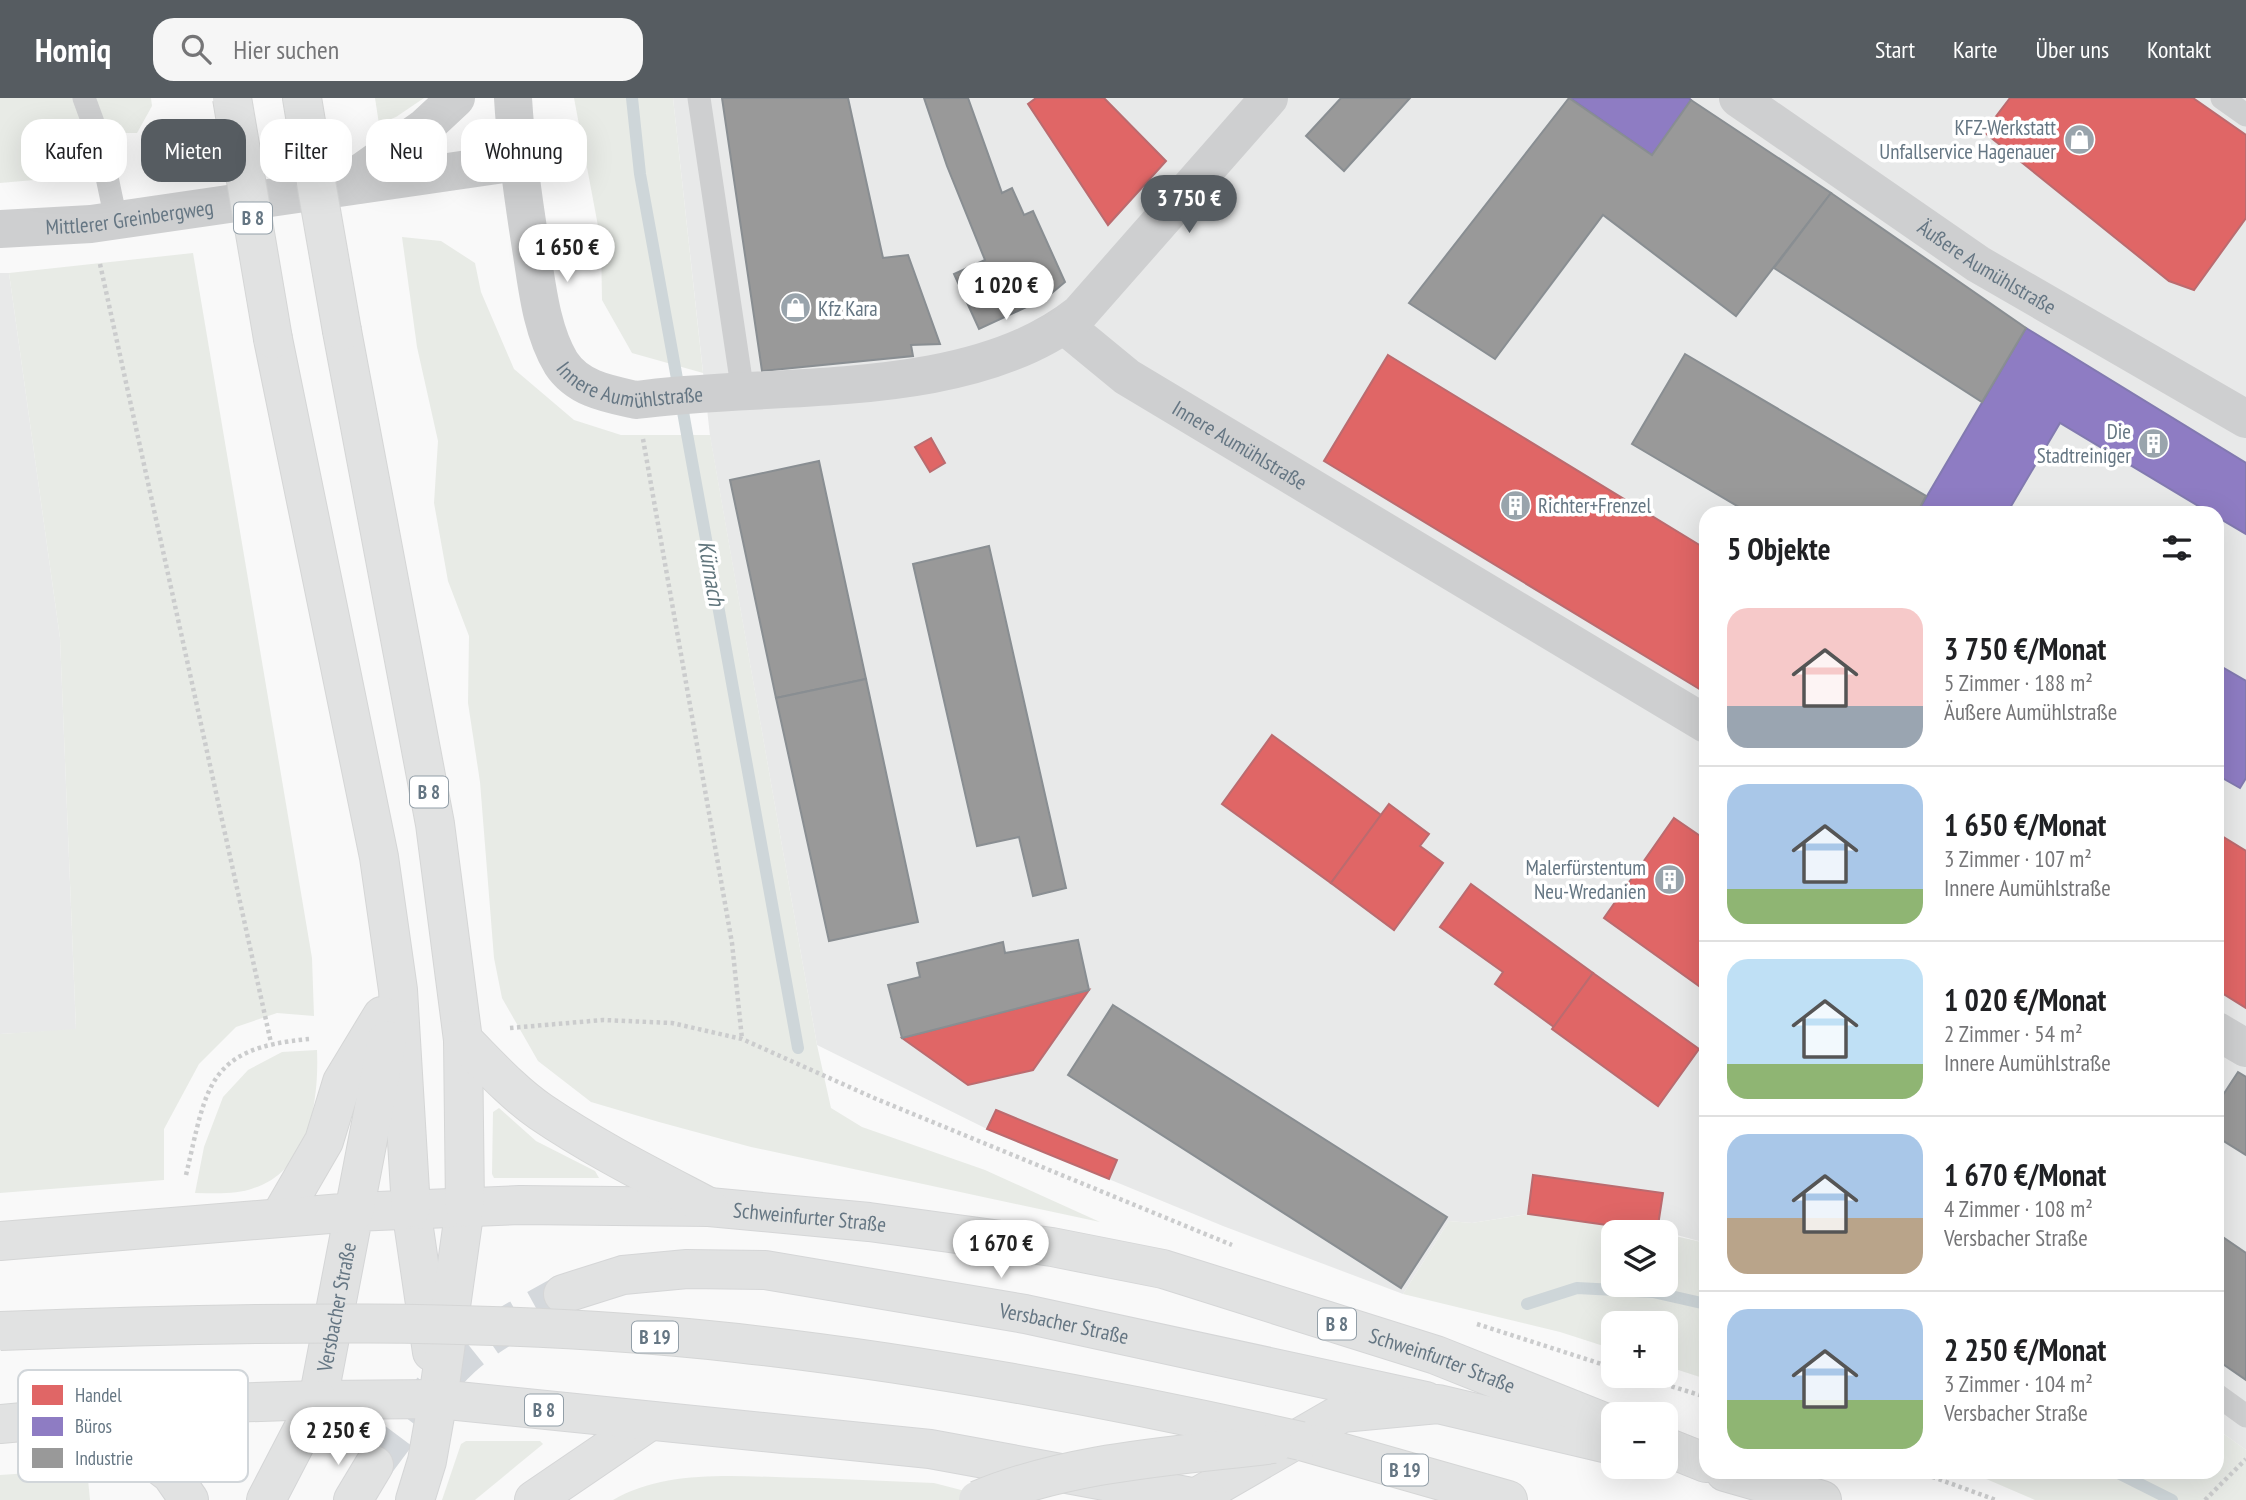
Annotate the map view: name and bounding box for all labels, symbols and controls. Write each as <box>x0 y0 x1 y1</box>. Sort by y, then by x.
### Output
search box <box>153 18 643 81</box>
text: Homiq <box>35 28 111 71</box>
icon: search <box>177 30 215 68</box>
text: Hier suchen <box>233 33 339 66</box>
text: Start <box>1875 34 1915 65</box>
text: Karte <box>1953 34 1998 65</box>
text: Über uns <box>2036 34 2109 65</box>
text: Kontakt <box>2147 34 2211 65</box>
place label: KFZ-Werkstatt Unfallservice Hagenauer <box>1879 114 2056 165</box>
chip: Kaufen <box>21 119 127 182</box>
chip: Mieten <box>141 119 246 182</box>
chip: Filter <box>260 119 352 182</box>
chip: Neu <box>366 119 447 182</box>
chip: Wohnung <box>461 119 587 182</box>
shop icon: KFZ-Werkstatt Unfallservice Hagenauer <box>2062 122 2096 156</box>
pin: 3 750 € <box>1124 176 1254 235</box>
text: 3 750 € <box>1157 183 1221 212</box>
street label: Mittlerer Greinbergweg <box>45 193 215 240</box>
road number: B 8 <box>234 202 272 234</box>
street label: Äußere Aumühlstraße <box>1913 213 2061 320</box>
pin: 1 650 € <box>502 225 632 284</box>
text: 1 650 € <box>535 232 599 261</box>
pin: 1 020 € <box>941 262 1071 322</box>
text: 1 020 € <box>974 270 1038 299</box>
shop icon: Kfz Kara <box>778 291 812 325</box>
place label: Kfz Kara <box>818 295 878 322</box>
street label: Innere Aumühlstraße <box>551 356 704 414</box>
street label: Innere Aumühlstraße <box>1168 394 1312 495</box>
place label: Die Stadtreiniger <box>2037 418 2131 469</box>
building icon: Die Stadtreiniger <box>2137 426 2171 460</box>
building icon: Richter+Frenzel <box>1498 488 1532 522</box>
place label: Richter+Frenzel <box>1538 492 1651 519</box>
text: 5 Objekte <box>1727 529 1831 568</box>
icon: filters <box>2158 529 2196 567</box>
water label: Kürnach <box>692 538 732 609</box>
text: 3 750 €/Monat <box>1944 629 2106 668</box>
icon: home <box>1783 636 1867 720</box>
text: 5 Zimmer · 188 m² <box>1944 668 2093 697</box>
text: Äußere Aumühlstraße <box>1944 697 2117 726</box>
road number: B 8 <box>410 776 448 807</box>
text: 1 650 €/Monat <box>1944 805 2106 844</box>
icon: home <box>1783 812 1867 896</box>
text: 3 Zimmer · 107 m² <box>1944 844 2092 873</box>
place label: Malerfürstentum Neu-Wredanien <box>1525 854 1646 905</box>
building icon: Malerfürstentum Neu-Wredanien <box>1652 862 1686 896</box>
text: Innere Aumühlstraße <box>1944 873 2111 902</box>
text: 1 020 €/Monat <box>1944 980 2106 1019</box>
icon: home <box>1783 987 1867 1071</box>
text: 2 Zimmer · 54 m² <box>1944 1019 2082 1048</box>
text: Innere Aumühlstraße <box>1944 1048 2111 1077</box>
text: 1 670 €/Monat <box>1944 1155 2106 1194</box>
icon: home <box>1783 1162 1867 1246</box>
text: 4 Zimmer · 108 m² <box>1944 1194 2093 1223</box>
street label: Schweinfurter Straße <box>732 1196 888 1238</box>
pin: 1 670 € <box>936 1220 1066 1280</box>
map controls <box>1601 1220 1678 1479</box>
button: layers <box>1601 1220 1678 1297</box>
text: Versbacher Straße <box>1944 1223 2088 1252</box>
text: 1 670 € <box>969 1228 1033 1257</box>
street label: Versbacher Straße <box>310 1240 361 1375</box>
street label: Versbacher Straße <box>997 1296 1131 1350</box>
road number: B 8 <box>1318 1308 1356 1340</box>
button: + <box>1601 1311 1678 1388</box>
street label: Schweinfurter Straße <box>1366 1321 1519 1399</box>
road number: B 19 <box>632 1322 678 1352</box>
text: 2 250 €/Monat <box>1944 1330 2106 1369</box>
icon: home <box>1783 1337 1867 1421</box>
text: 3 Zimmer · 104 m² <box>1944 1369 2093 1398</box>
legend <box>18 1370 248 1482</box>
text: Handel <box>75 1383 122 1407</box>
road number: B 8 <box>525 1394 563 1426</box>
text: Versbacher Straße <box>1944 1398 2088 1427</box>
button: − <box>1601 1402 1678 1479</box>
pin: 2 250 € <box>273 1408 403 1467</box>
text: Büros <box>75 1414 112 1438</box>
text: 2 250 € <box>306 1415 370 1444</box>
text: Industrie <box>75 1446 133 1470</box>
road number: B 19 <box>1382 1454 1428 1486</box>

